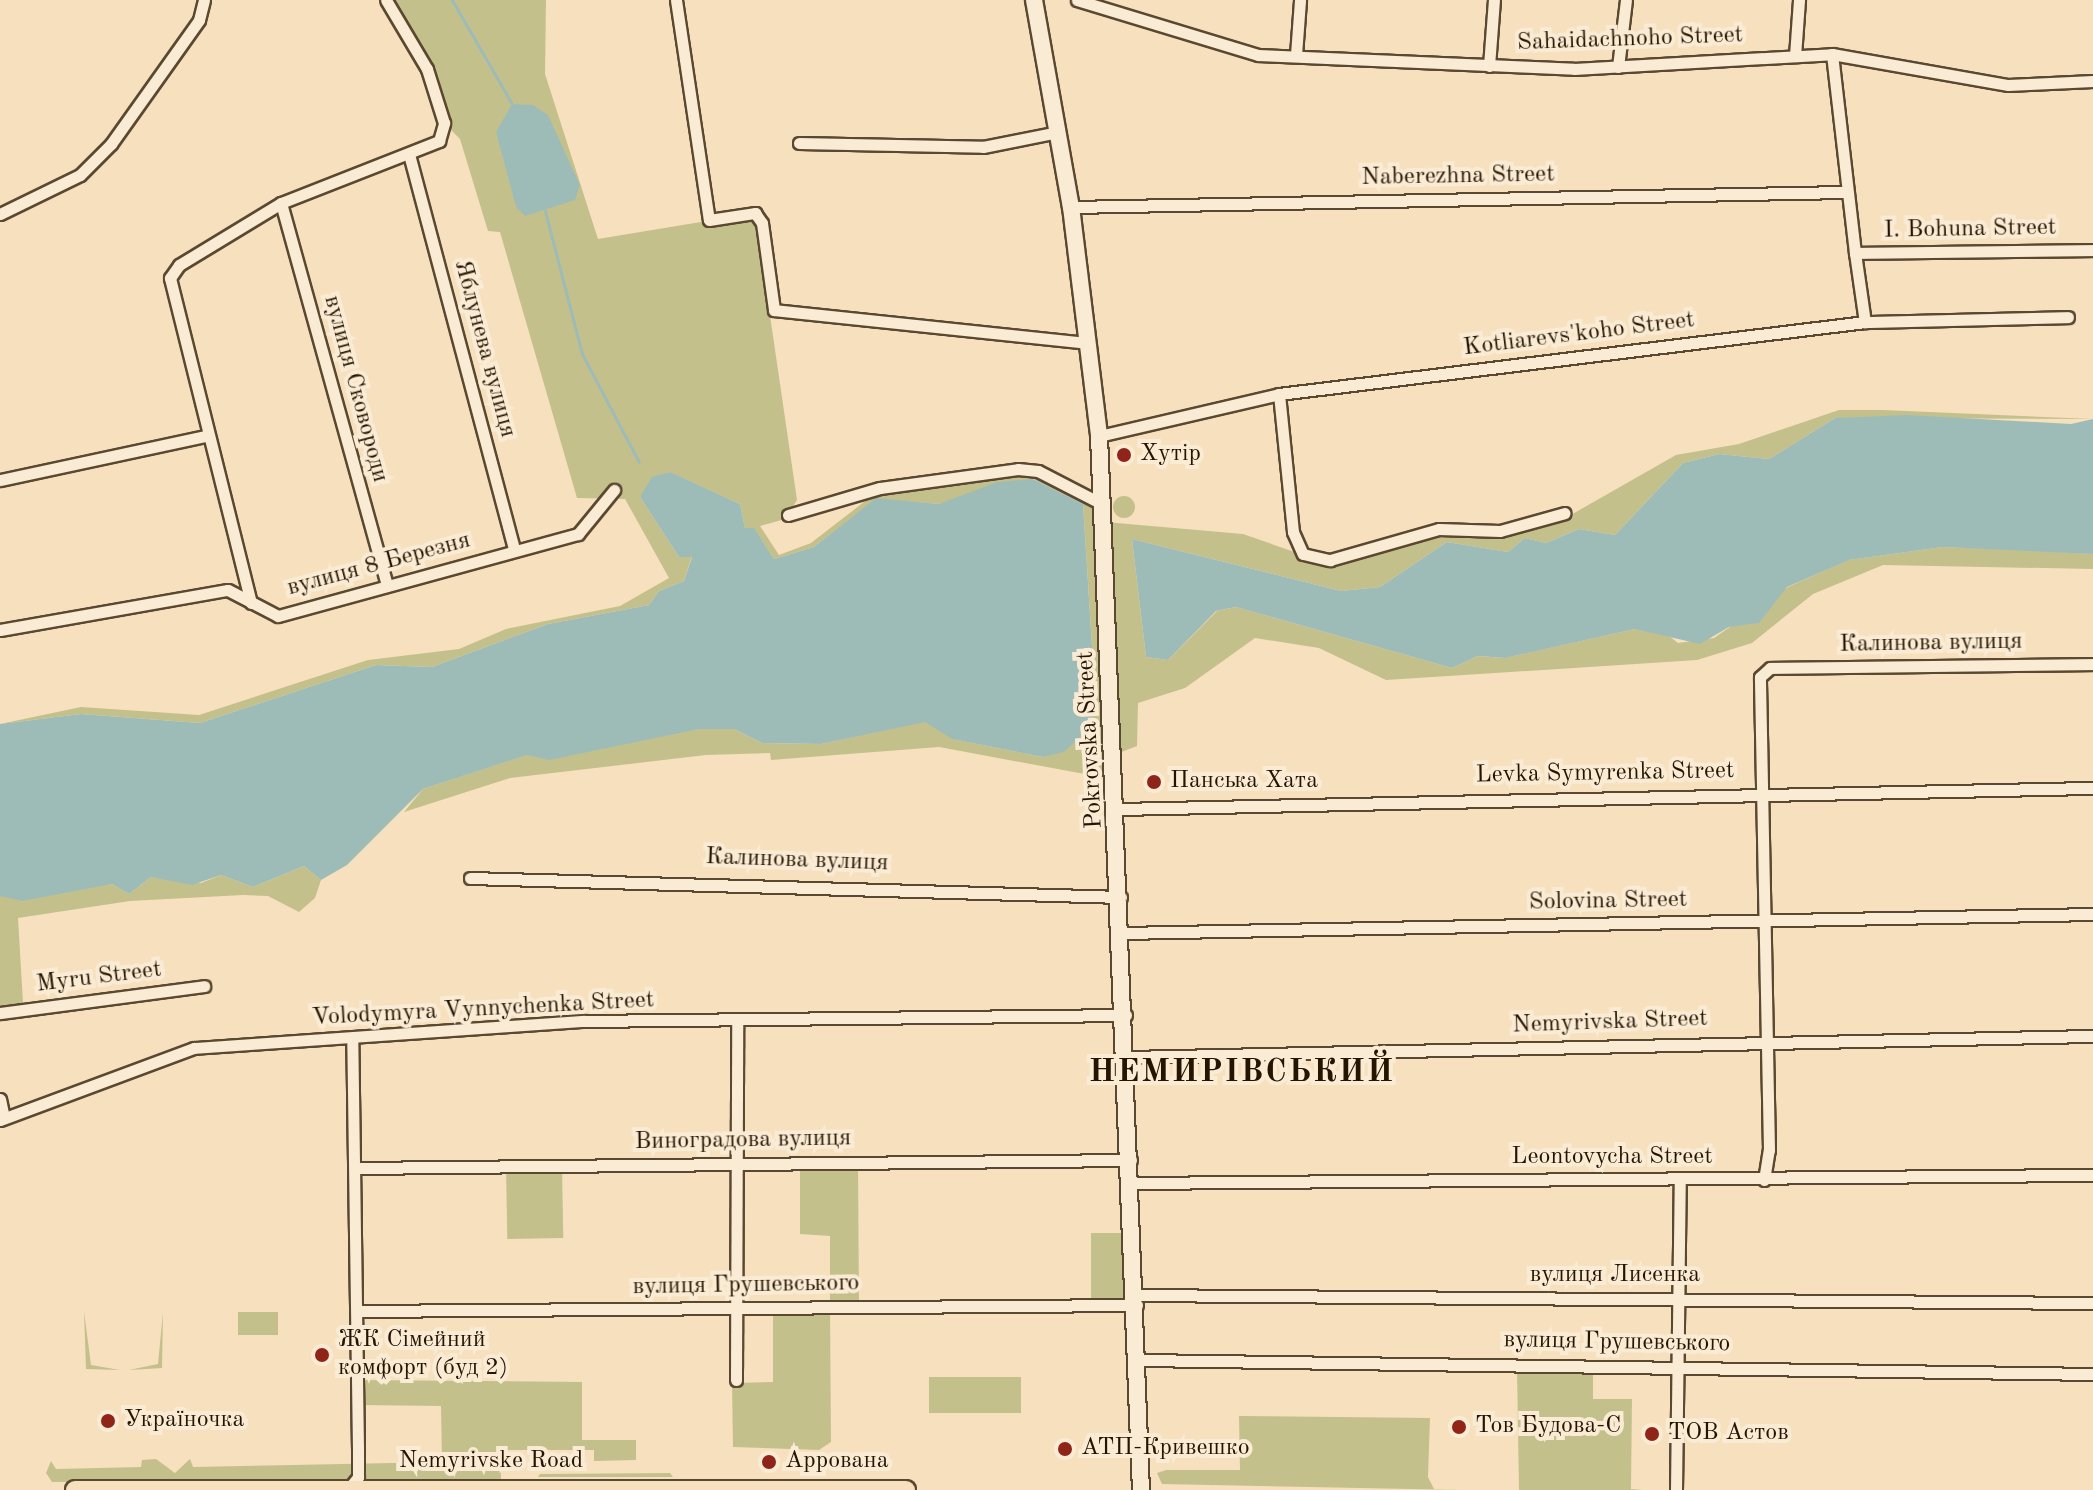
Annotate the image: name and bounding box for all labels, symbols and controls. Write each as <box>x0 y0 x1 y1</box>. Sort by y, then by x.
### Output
street label: Sahaidachnoho Street <box>1516 22 1744 58</box>
street label: Naberezhna Street <box>1361 161 1555 193</box>
street label: I. Bohuna Street <box>1884 214 2056 246</box>
street label: Яблунева вулиця <box>446 257 522 441</box>
street label: вулиця Сковороди <box>316 293 394 485</box>
street label: Kotliarevs'koho Street <box>1462 307 1696 363</box>
place label: Хутір <box>1140 441 1201 469</box>
marker: Хутір <box>1115 446 1133 464</box>
street label: вулиця 8 Березня <box>284 527 474 603</box>
street label: Калинова вулиця <box>1839 628 2023 660</box>
street label: Pokrovska Street <box>1072 650 1110 830</box>
street label: Levka Symyrenka Street <box>1475 757 1735 791</box>
place label: Панська Хата <box>1170 768 1318 796</box>
marker: Панська Хата <box>1145 773 1163 791</box>
street label: Калинова вулиця <box>705 843 889 879</box>
street label: Solovina Street <box>1529 886 1687 918</box>
street label: Myru Street <box>35 956 163 1000</box>
street label: Volodymyra Vynnychenka Street <box>311 987 655 1033</box>
street label: Nemyrivska Street <box>1512 1005 1708 1041</box>
district label: НЕМИРІВСЬКИЙ <box>1089 1054 1395 1092</box>
street label: Виноградова вулиця <box>634 1125 852 1157</box>
street label: Leontovycha Street <box>1511 1144 1713 1172</box>
street label: вулиця Лисенка <box>1530 1262 1700 1290</box>
street label: вулиця Грушевського <box>632 1270 860 1302</box>
place label: ЖК Сімейний комфорт (буд 2) <box>338 1327 508 1383</box>
street label: вулиця Грушевського <box>1503 1327 1731 1359</box>
marker: ЖК Сімейний комфорт (буд 2) <box>313 1346 331 1364</box>
place label: Україночка <box>124 1407 244 1435</box>
marker: Україночка <box>99 1412 117 1430</box>
place label: Тов Будова-С <box>1475 1413 1621 1441</box>
marker: Тов Будова-С <box>1450 1418 1468 1436</box>
place label: ТОВ Астов <box>1668 1420 1789 1448</box>
marker: ТОВ Астов <box>1643 1425 1661 1443</box>
place label: АТП-Кривешко <box>1081 1435 1250 1463</box>
marker: АТП-Кривешко <box>1056 1440 1074 1458</box>
street label: Nemyrivske Road <box>399 1448 583 1476</box>
place label: Аррована <box>785 1448 888 1476</box>
marker: Аррована <box>760 1453 778 1471</box>

